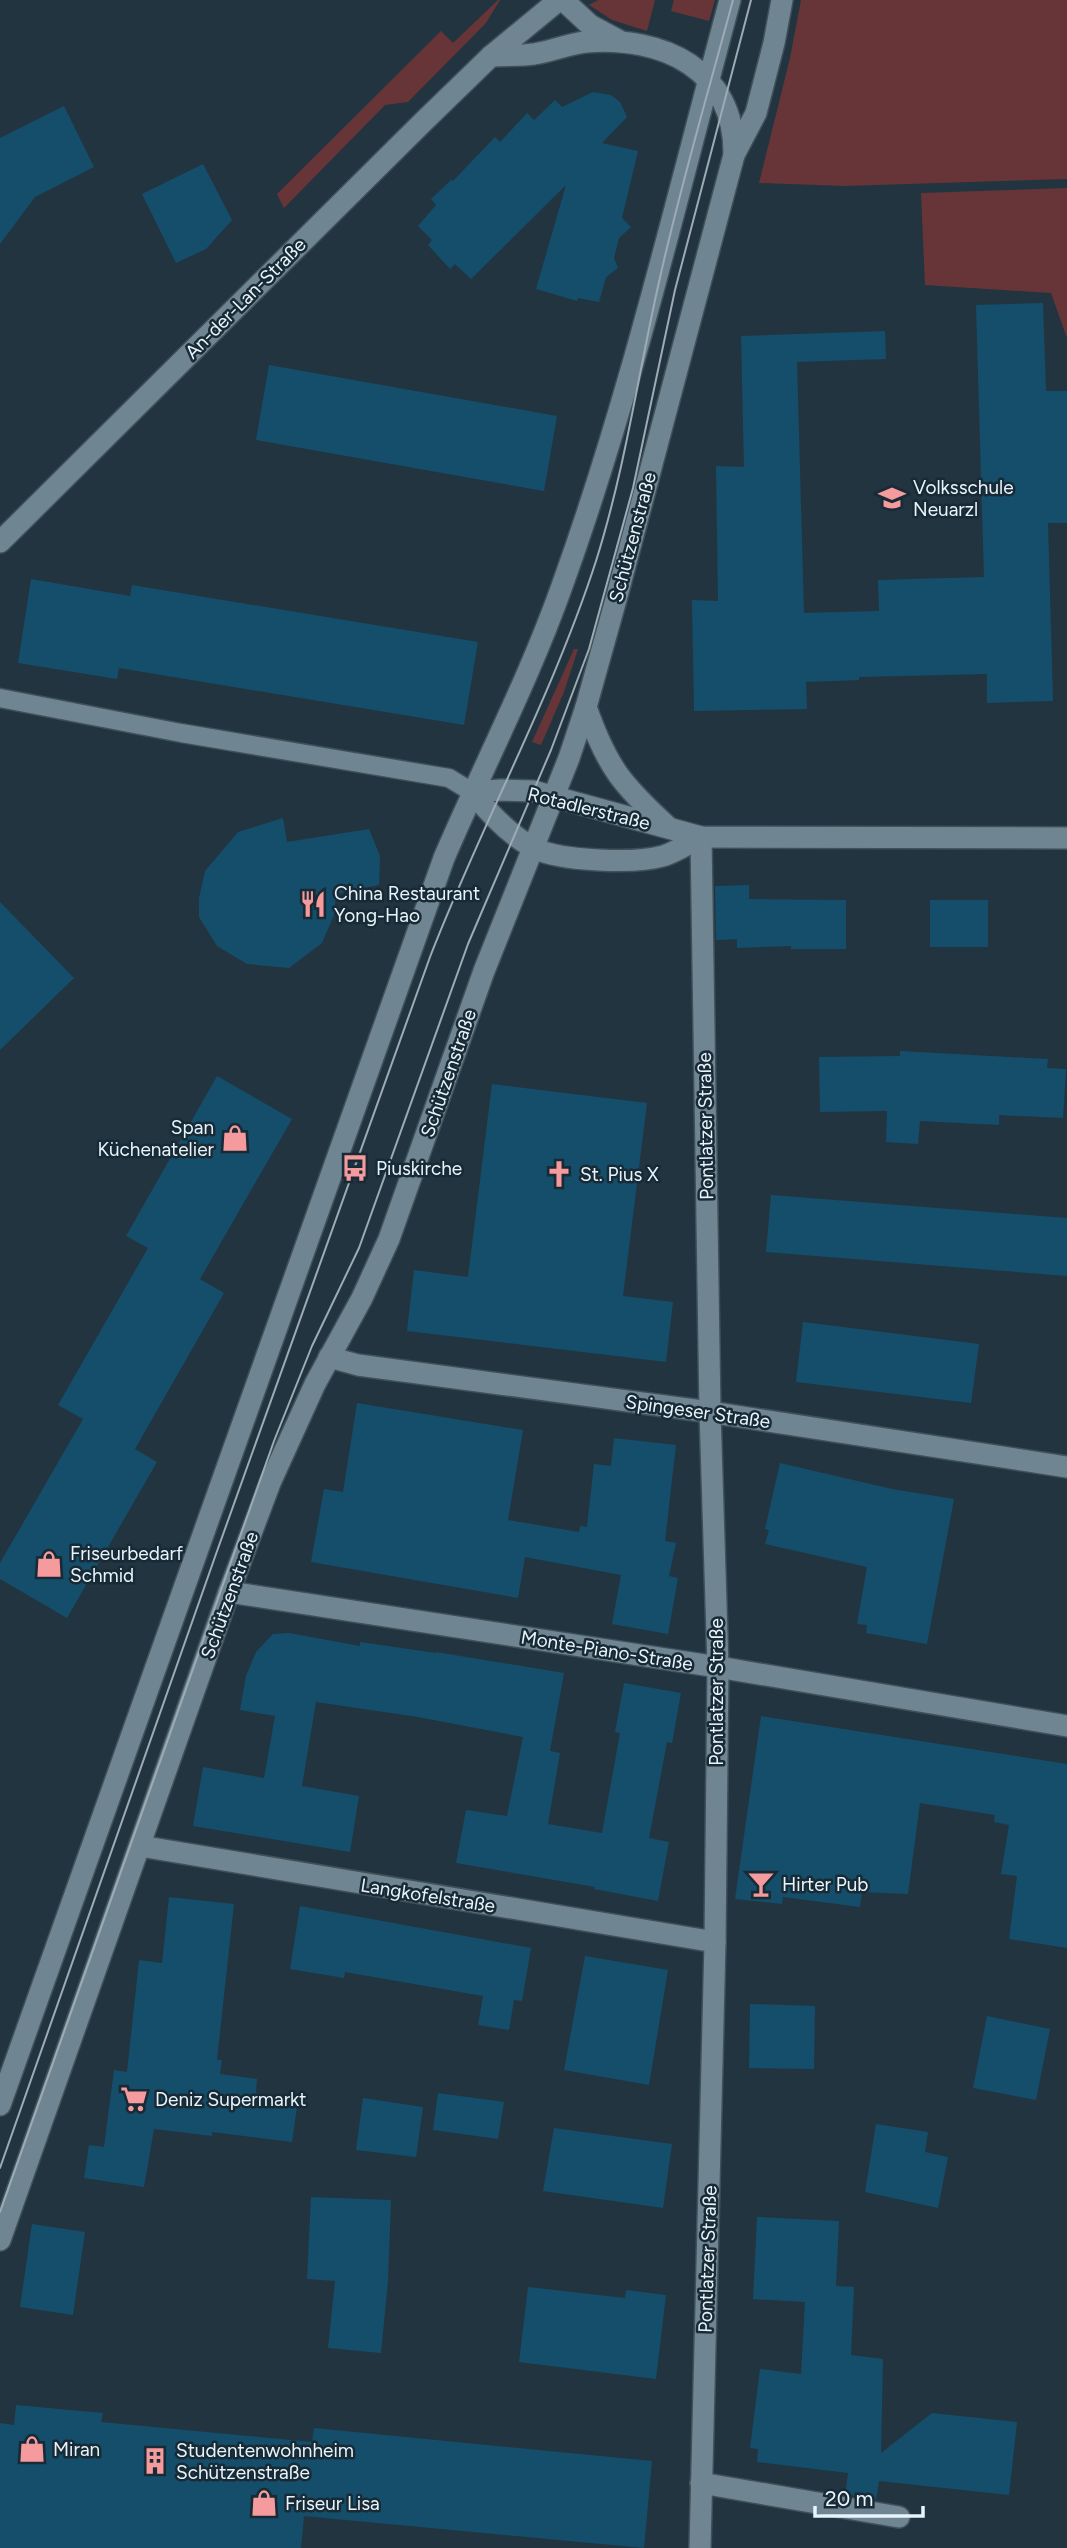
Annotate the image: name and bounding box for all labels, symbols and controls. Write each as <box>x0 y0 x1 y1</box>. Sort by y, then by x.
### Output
street label: An-der-Lan-Straße <box>180 233 311 364</box>
street label: Schützenstraße <box>604 469 661 605</box>
place label: Volksschule Neuarzl <box>913 476 1014 521</box>
school or university icon: Volksschule Neuarzl <box>877 483 907 513</box>
street label: Rotadlerstraße <box>525 782 652 835</box>
place label: China Restaurant Yong-Hao <box>334 882 480 927</box>
restaurant icon: China Restaurant Yong-Hao <box>298 889 328 919</box>
street label: Schützenstraße <box>416 1006 481 1140</box>
street label: Pontlatzer Straße <box>693 1052 718 1200</box>
place label: Span Küchenatelier <box>97 1116 215 1161</box>
shop icon: Span Küchenatelier <box>220 1123 250 1153</box>
bus stop icon: Piuskirche <box>340 1153 370 1183</box>
place label: Piuskirche <box>376 1157 462 1180</box>
church icon: St. Pius X <box>544 1159 574 1189</box>
place label: St. Pius X <box>580 1163 659 1186</box>
street label: Spingeser Straße <box>624 1390 772 1433</box>
street label: Schützenstraße <box>196 1528 263 1662</box>
place label: Friseurbedarf Schmid <box>70 1542 183 1587</box>
shop icon: Friseurbedarf Schmid <box>34 1549 64 1579</box>
street label: Pontlatzer Straße <box>705 1618 728 1766</box>
street label: Monte-Piano-Straße <box>519 1626 695 1675</box>
bar icon: Hirter Pub <box>746 1869 776 1899</box>
street label: Langkofelstraße <box>359 1873 497 1917</box>
place label: Hirter Pub <box>782 1873 868 1896</box>
supermarket icon: Deniz Supermarkt <box>119 2084 149 2114</box>
place label: Deniz Supermarkt <box>155 2088 306 2111</box>
street label: Pontlatzer Straße <box>693 2185 722 2333</box>
shop icon: Miran <box>17 2434 47 2464</box>
place label: Miran <box>53 2438 100 2461</box>
place label: Studentenwohnheim Schützenstraße <box>176 2439 354 2484</box>
building icon: Studentenwohnheim Schützenstraße <box>140 2446 170 2476</box>
scale bar <box>815 2474 923 2518</box>
text: 20 m <box>825 2486 873 2511</box>
shop icon: Friseur Lisa <box>249 2488 279 2518</box>
place label: Friseur Lisa <box>285 2492 380 2515</box>

